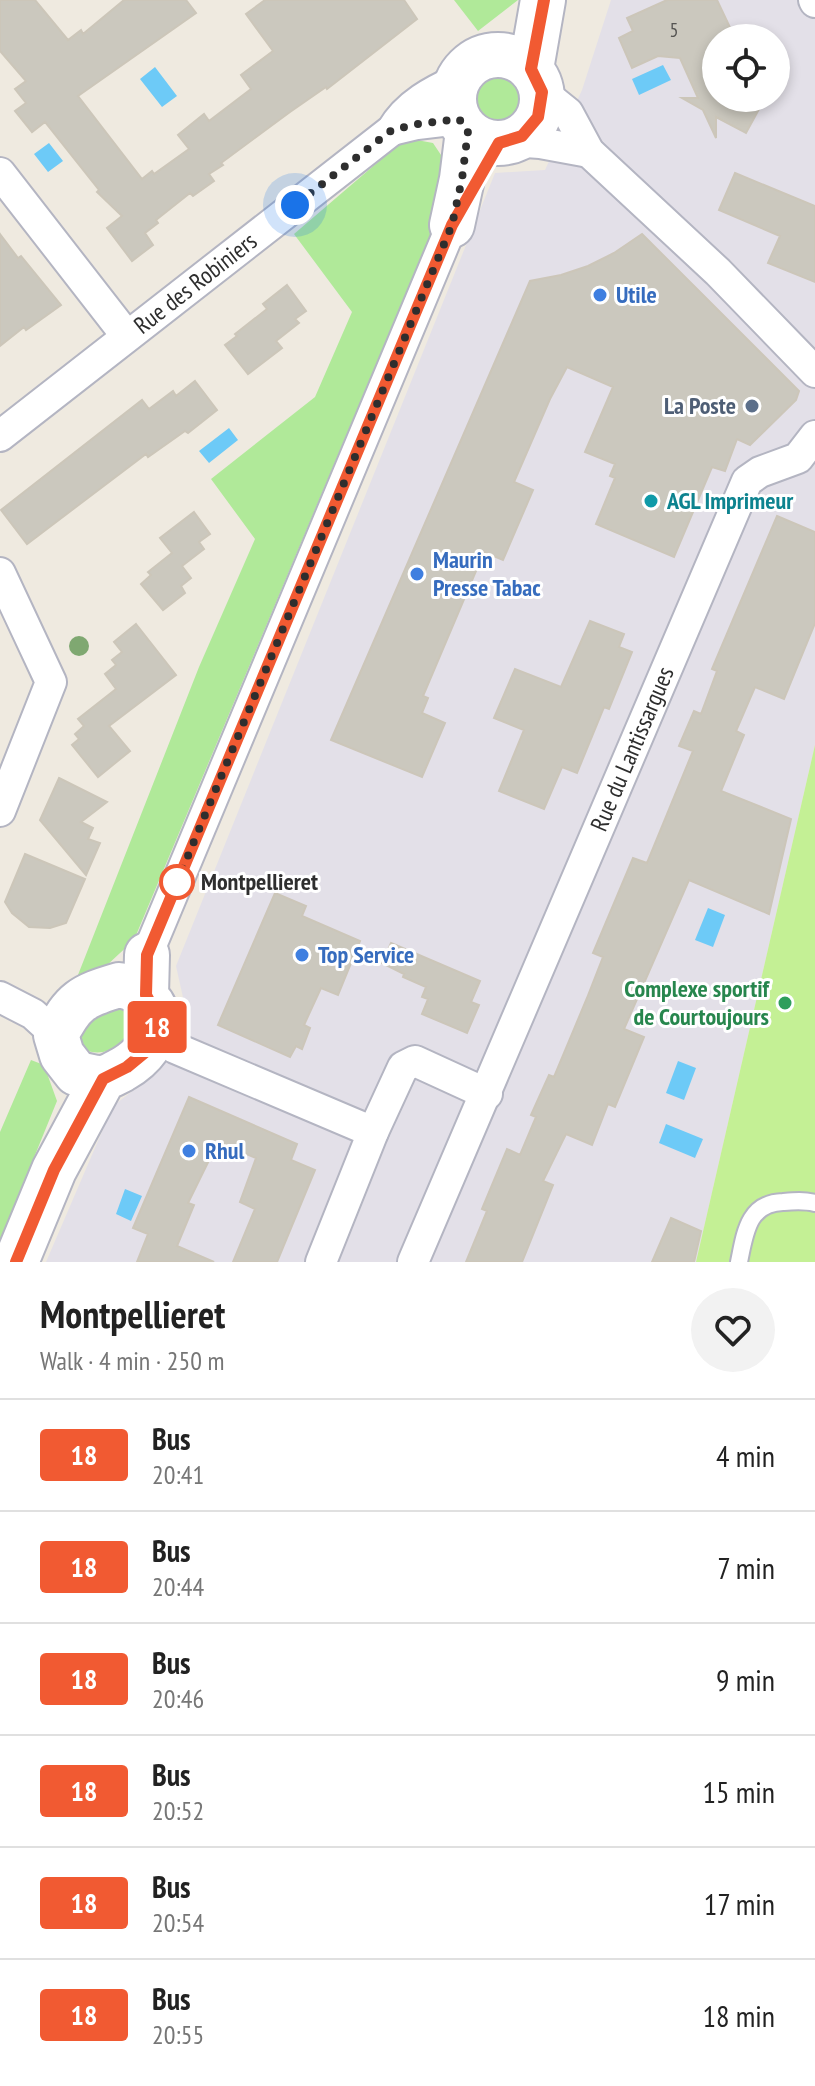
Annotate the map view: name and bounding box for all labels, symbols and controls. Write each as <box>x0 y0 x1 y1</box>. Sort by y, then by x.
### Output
house number: 5 <box>670 17 679 43</box>
map controls <box>702 24 790 112</box>
button: locate <box>702 24 790 112</box>
your location <box>275 185 315 225</box>
street label: Rue des Robiniers <box>128 225 263 341</box>
place label: Utile <box>616 279 657 310</box>
marker: Utile <box>591 286 609 304</box>
place label: La Poste <box>664 390 736 421</box>
marker: La Poste <box>743 397 761 415</box>
place label: AGL Imprimeur <box>666 485 794 516</box>
marker: AGL Imprimeur <box>642 492 660 510</box>
place label: Maurin Presse Tabac <box>433 544 541 603</box>
marker: Maurin Presse Tabac <box>408 565 426 583</box>
street label: Rue du Lantissargues <box>583 662 681 836</box>
marker: Montpellieret <box>160 865 194 899</box>
place label: Montpellieret <box>201 866 318 897</box>
place label: Top Service <box>318 939 414 970</box>
marker: Top Service <box>293 946 311 964</box>
place label: Complexe sportif de Courtoujours <box>624 973 771 1032</box>
marker: Complexe sportif de Courtoujours <box>776 994 794 1012</box>
line badge: 18 <box>121 1001 193 1053</box>
text: 18 <box>144 1008 170 1045</box>
place label: Rhul <box>205 1135 245 1166</box>
marker: Rhul <box>180 1142 198 1160</box>
button: heart <box>691 1288 775 1372</box>
text: Montpellieret <box>40 1289 225 1338</box>
text: Walk · 4 min · 250 m <box>40 1344 224 1377</box>
text: Bus <box>152 1419 191 1458</box>
text: 18 <box>71 1436 97 1473</box>
text: 4 min <box>716 1436 775 1475</box>
text: 20:41 <box>152 1458 204 1491</box>
text: Bus <box>152 1531 191 1570</box>
text: 18 <box>71 1548 97 1585</box>
text: 7 min <box>717 1548 775 1587</box>
text: 20:44 <box>152 1570 204 1603</box>
text: Bus <box>152 1643 191 1682</box>
text: 18 <box>71 1660 97 1697</box>
text: 9 min <box>716 1660 775 1699</box>
text: 20:46 <box>152 1682 204 1715</box>
text: Bus <box>152 1755 191 1794</box>
text: 18 <box>71 1772 97 1809</box>
text: 15 min <box>702 1772 775 1811</box>
text: 20:52 <box>152 1794 204 1827</box>
text: Bus <box>152 1867 191 1906</box>
text: 18 <box>71 1884 97 1921</box>
text: 17 min <box>704 1884 775 1923</box>
text: 20:54 <box>152 1906 204 1939</box>
text: Bus <box>152 1979 191 2018</box>
text: 18 <box>71 1996 97 2033</box>
text: 18 min <box>702 1996 775 2035</box>
text: 20:55 <box>152 2018 204 2051</box>

